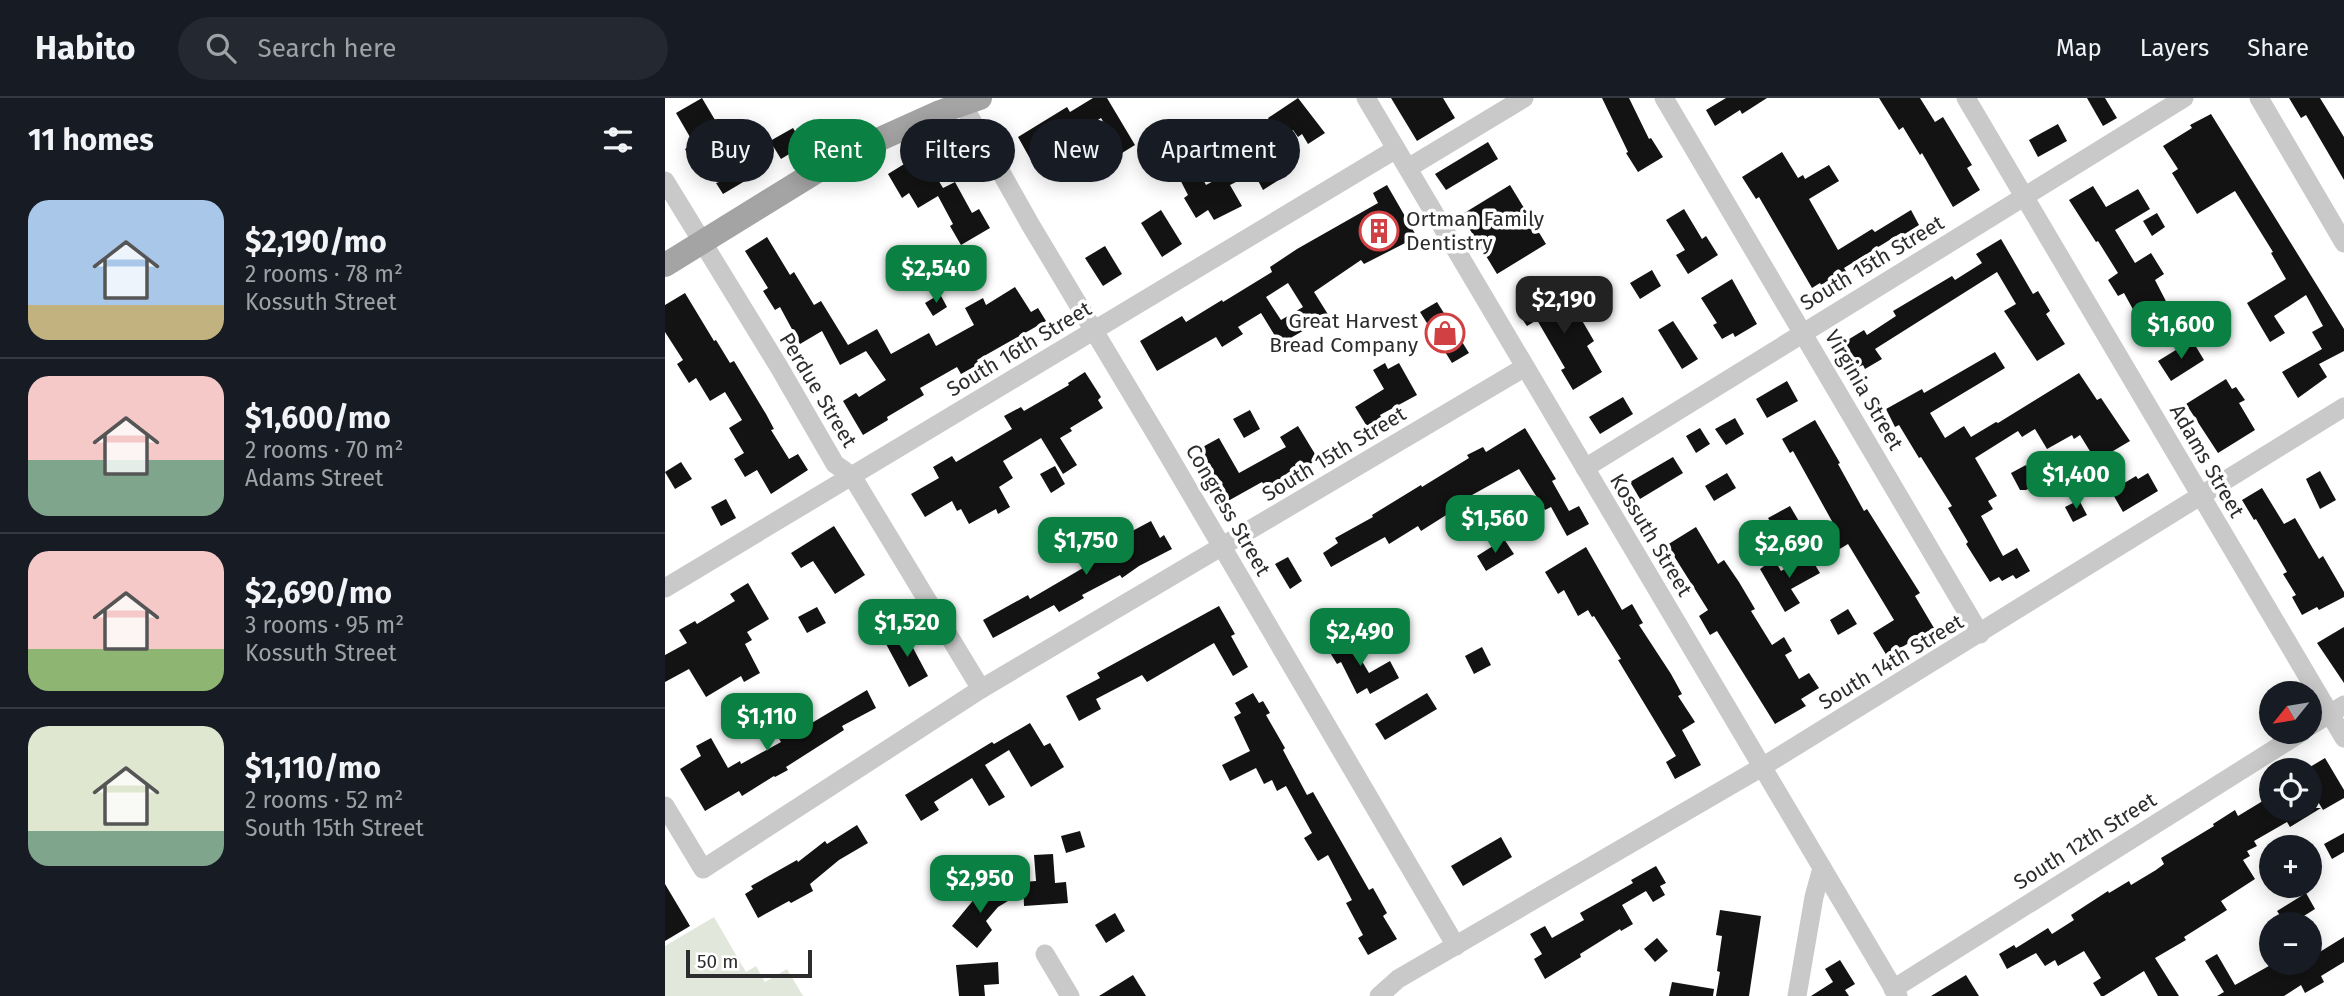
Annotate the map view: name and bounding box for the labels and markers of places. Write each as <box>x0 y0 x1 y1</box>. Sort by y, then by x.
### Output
place label: Ortman Family Dentistry <box>1406 206 1545 256</box>
building icon: Ortman Family Dentistry <box>1358 210 1400 252</box>
pin: $2,540 <box>879 246 993 305</box>
pin: $2,190 <box>1507 276 1621 336</box>
pin: $1,600 <box>2124 302 2238 361</box>
place label: Great Harvest Bread Company <box>1269 308 1419 358</box>
shop icon: Great Harvest Bread Company <box>1424 312 1466 354</box>
pin: $1,400 <box>2019 452 2133 511</box>
pin: $1,560 <box>1438 496 1552 555</box>
pin: $1,750 <box>1029 518 1143 577</box>
pin: $2,690 <box>1732 520 1846 580</box>
pin: $1,520 <box>850 600 964 659</box>
pin: $2,490 <box>1303 608 1417 668</box>
pin: $1,110 <box>710 694 824 753</box>
pin: $2,950 <box>923 856 1037 915</box>

